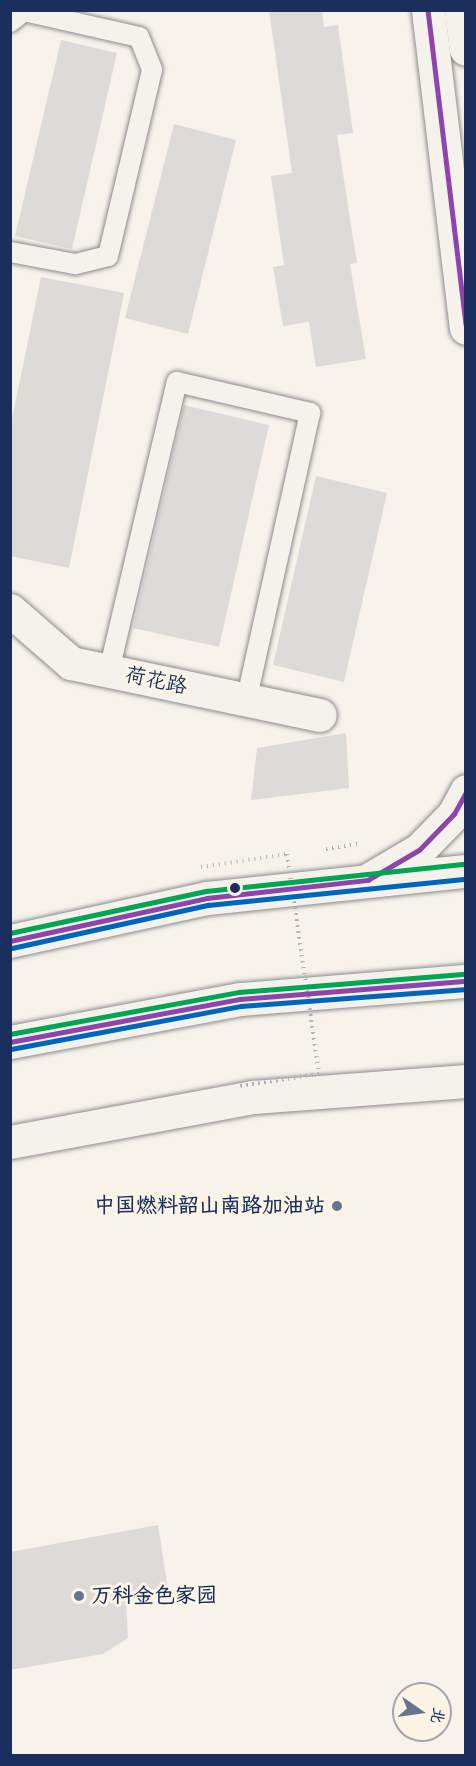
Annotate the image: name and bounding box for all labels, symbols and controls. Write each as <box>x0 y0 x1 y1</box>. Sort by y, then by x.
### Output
street label: 荷花路 <box>123 662 189 700</box>
unlabelled marker <box>229 882 241 894</box>
place label: 中国燃料韶山南路加油站 <box>94 1193 325 1219</box>
marker: 中国燃料韶山南路加油站 <box>330 1199 344 1213</box>
place label: 万科金色家园 <box>91 1583 217 1609</box>
marker: 万科金色家园 <box>72 1589 86 1603</box>
north arrow <box>392 1682 452 1742</box>
text: 北 <box>425 1705 450 1726</box>

